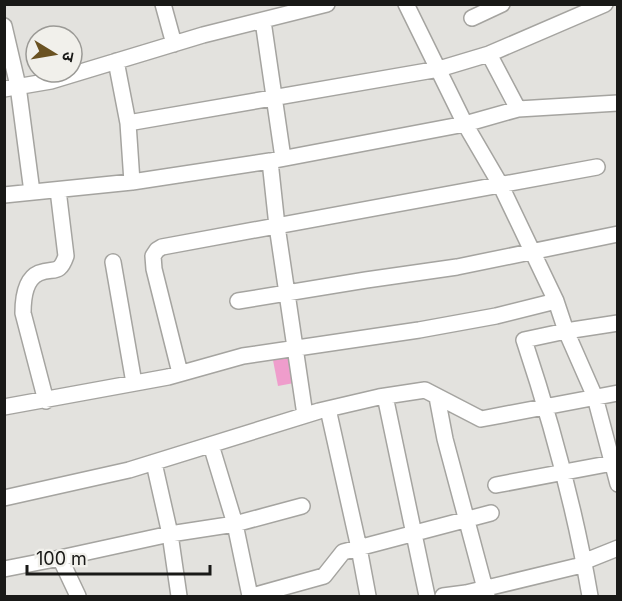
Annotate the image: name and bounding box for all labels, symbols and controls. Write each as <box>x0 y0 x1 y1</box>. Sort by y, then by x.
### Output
north arrow <box>24 24 84 84</box>
text: उ <box>58 50 79 64</box>
scale bar <box>27 538 210 576</box>
text: 100 m <box>36 548 87 569</box>

